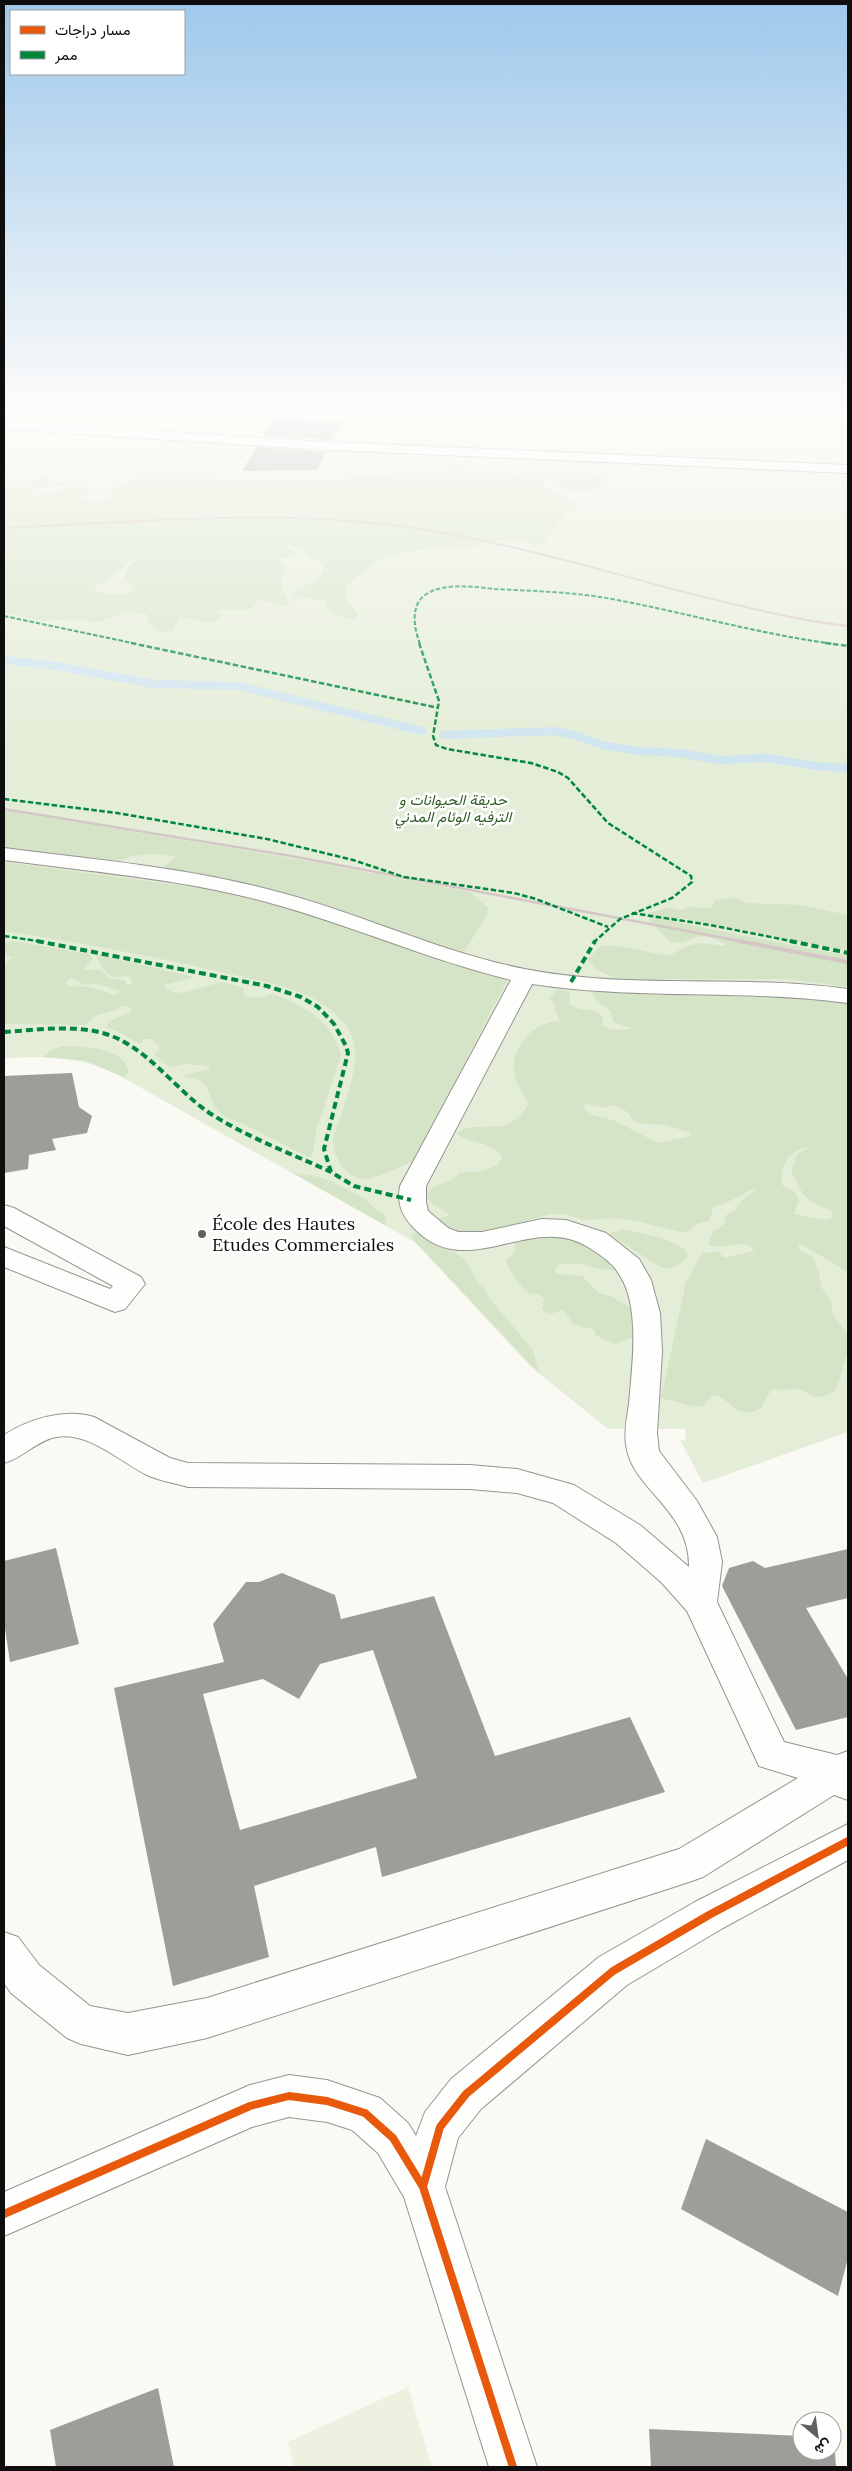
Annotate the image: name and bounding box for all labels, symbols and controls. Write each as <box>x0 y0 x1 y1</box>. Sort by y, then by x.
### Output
legend <box>10 10 185 75</box>
text: مسار دراجات <box>55 20 131 39</box>
text: ممر <box>54 45 77 64</box>
park label: حديقة الحيوانات و الترفيه الوئام المدني <box>395 790 513 829</box>
place label: École des Hautes Etudes Commerciales <box>212 1212 394 1256</box>
marker: École des Hautes Etudes Commerciales <box>196 1228 208 1240</box>
north arrow <box>792 2411 842 2461</box>
text: ش <box>811 2435 835 2459</box>

